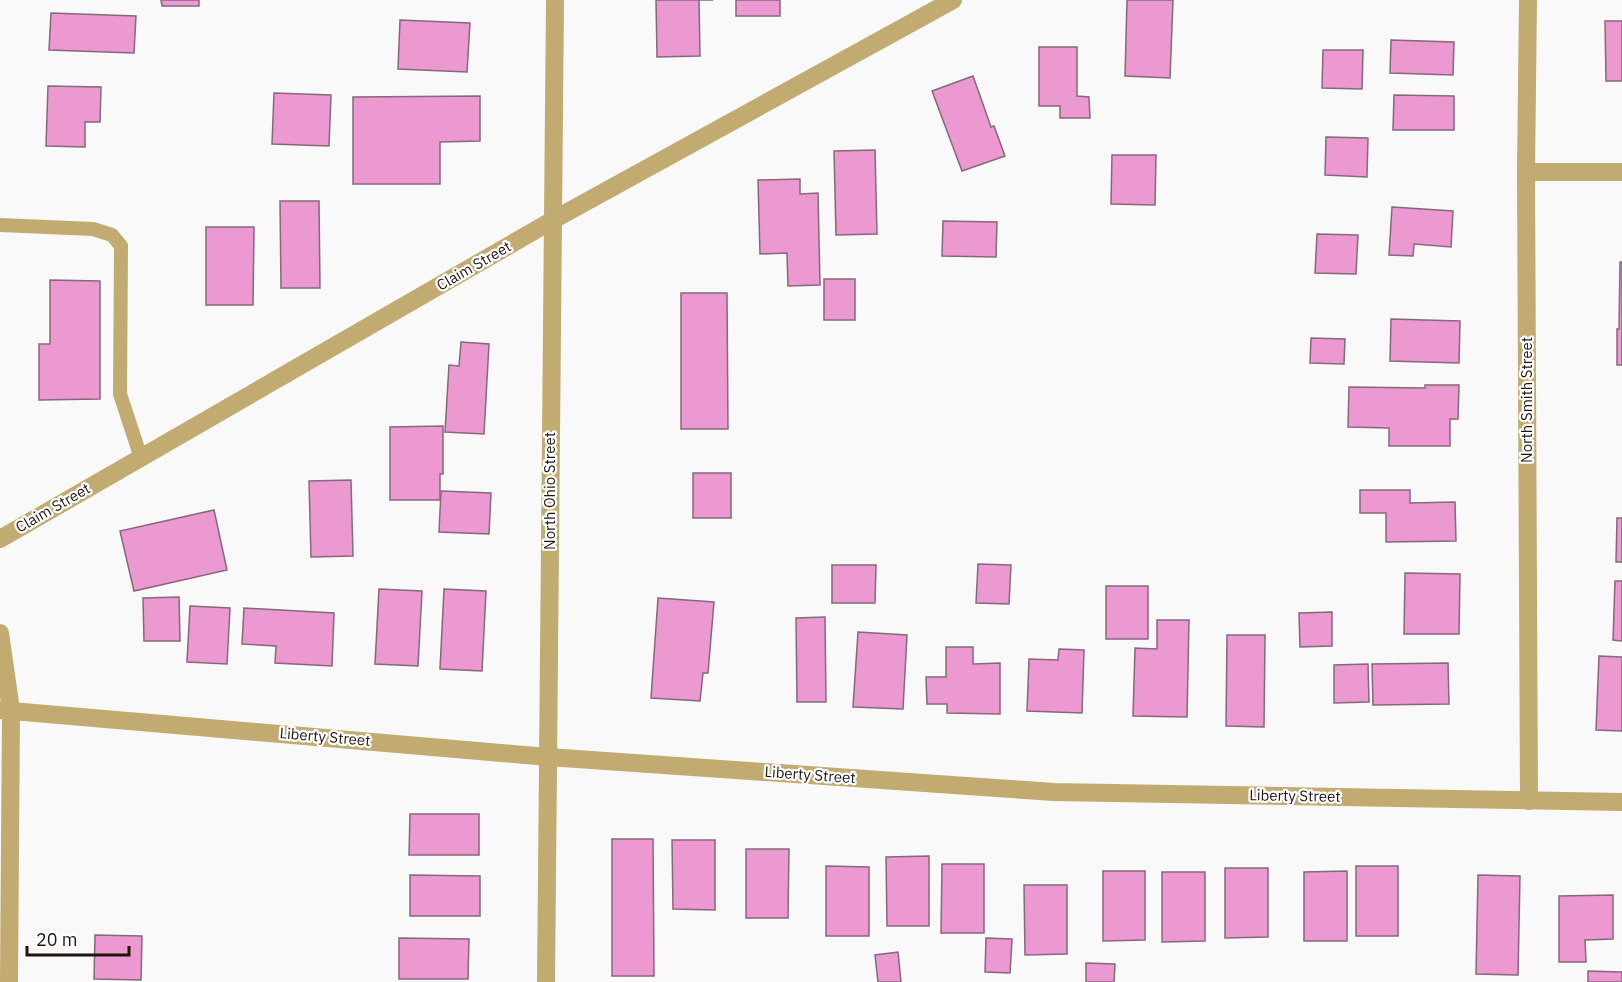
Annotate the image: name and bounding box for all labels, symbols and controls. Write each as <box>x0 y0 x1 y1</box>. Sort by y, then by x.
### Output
street label: Claim Street <box>433 237 514 295</box>
street label: North Smith Street <box>1517 337 1536 463</box>
street label: North Ohio Street <box>540 432 559 550</box>
street label: Claim Street <box>12 479 93 537</box>
street label: Liberty Street <box>279 723 371 750</box>
street label: Liberty Street <box>764 762 856 787</box>
street label: Liberty Street <box>1249 785 1341 806</box>
scale bar <box>27 919 129 957</box>
text: 20 m <box>36 928 78 951</box>

